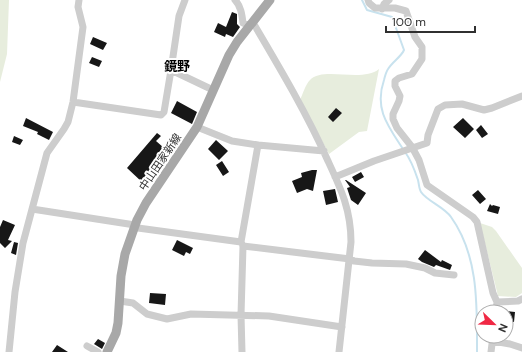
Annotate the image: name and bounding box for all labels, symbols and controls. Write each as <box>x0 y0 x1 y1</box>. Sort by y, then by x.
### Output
scale bar <box>386 8 475 34</box>
text: 100 m <box>392 14 426 30</box>
district label: 鏡野 <box>164 58 190 75</box>
street label: 中山田家新線 <box>136 131 184 193</box>
north arrow <box>474 304 514 344</box>
text: N <box>495 321 511 334</box>

